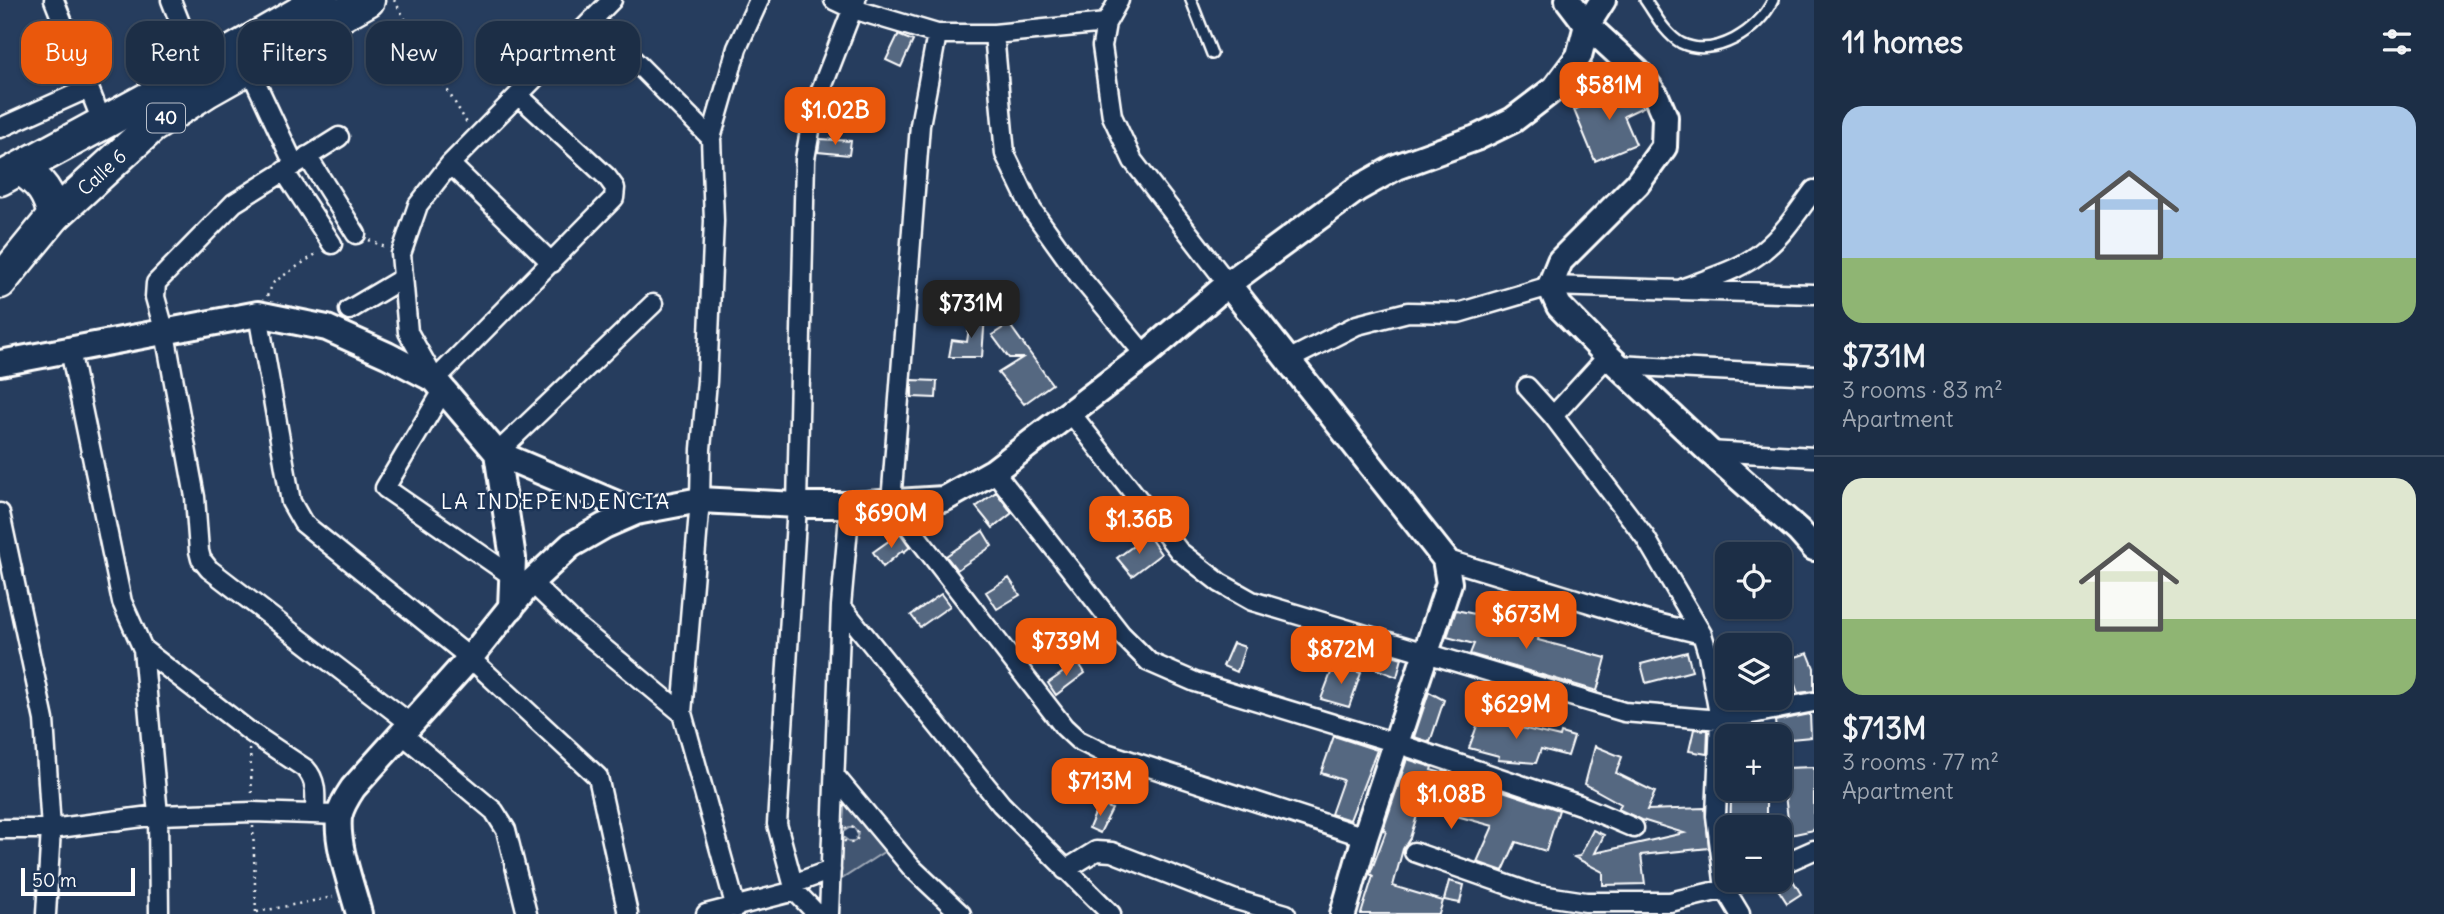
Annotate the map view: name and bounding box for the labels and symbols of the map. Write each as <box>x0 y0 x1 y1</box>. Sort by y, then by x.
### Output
pin: $581M <box>1560 62 1658 122</box>
pin: $1.02B <box>778 88 892 147</box>
road number: 40 <box>147 104 185 132</box>
street label: Calle 6 <box>72 144 131 201</box>
pin: $731M <box>922 280 1020 340</box>
district label: LA INDEPENDENCIA <box>441 488 671 515</box>
pin: $690M <box>842 490 940 550</box>
pin: $1.36B <box>1082 496 1196 556</box>
pin: $673M <box>1477 592 1575 651</box>
pin: $739M <box>1017 618 1115 678</box>
pin: $872M <box>1292 626 1390 686</box>
pin: $629M <box>1467 682 1565 741</box>
pin: $713M <box>1051 758 1149 818</box>
pin: $1.08B <box>1394 772 1508 831</box>
scale bar <box>21 865 135 897</box>

